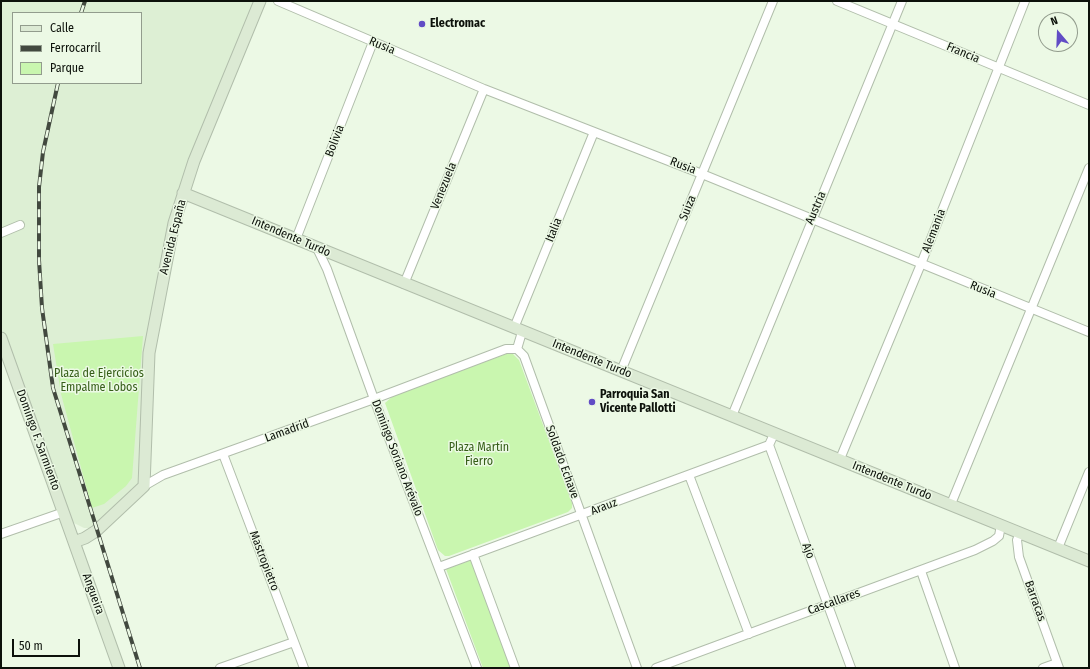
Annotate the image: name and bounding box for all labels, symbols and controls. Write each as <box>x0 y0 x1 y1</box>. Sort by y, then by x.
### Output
legend <box>12 12 142 84</box>
north arrow <box>1038 12 1078 52</box>
text: N <box>1049 14 1059 28</box>
place label: Electromac <box>430 17 485 31</box>
marker: Electromac <box>417 19 427 29</box>
text: Calle <box>50 21 74 35</box>
street label: Rusia <box>367 34 397 58</box>
street label: Francia <box>944 40 982 66</box>
text: Ferrocarril <box>50 41 101 55</box>
text: Parque <box>50 61 84 75</box>
street label: Bolivia <box>322 123 348 159</box>
street label: Rusia <box>668 154 698 178</box>
street label: Venezuela <box>428 160 460 212</box>
street label: Austria <box>803 189 829 227</box>
street label: Suiza <box>677 193 699 223</box>
street label: Avenida España <box>157 198 189 276</box>
street label: Alemania <box>919 207 949 255</box>
street label: Intendente Turdo <box>249 214 333 260</box>
street label: Italia <box>543 216 565 244</box>
street label: Rusia <box>968 278 998 302</box>
street label: Intendente Turdo <box>550 336 634 382</box>
park label: Plaza de Ejercicios Empalme Lobos <box>54 367 144 395</box>
street label: Domingo F. Sarmiento <box>13 387 63 493</box>
place label: Parroquia San Vicente Pallotti <box>600 388 676 416</box>
marker: Parroquia San Vicente Pallotti <box>587 397 597 407</box>
street label: Domingo Soriano Arévalo <box>368 398 426 518</box>
street label: Lamadrid <box>263 416 311 446</box>
street label: Soldado Echave <box>542 423 582 501</box>
park label: Plaza Martín Fierro <box>449 441 509 469</box>
street label: Intendente Turdo <box>850 458 934 504</box>
street label: Arauz <box>589 495 619 519</box>
street label: Mastropietro <box>246 529 282 593</box>
street label: Ajo <box>799 541 817 561</box>
street label: Angueira <box>79 571 107 617</box>
street label: Barracas <box>1021 579 1049 623</box>
street label: Cascallares <box>806 586 862 618</box>
scale bar <box>14 631 82 657</box>
text: 50 m <box>19 639 43 653</box>

